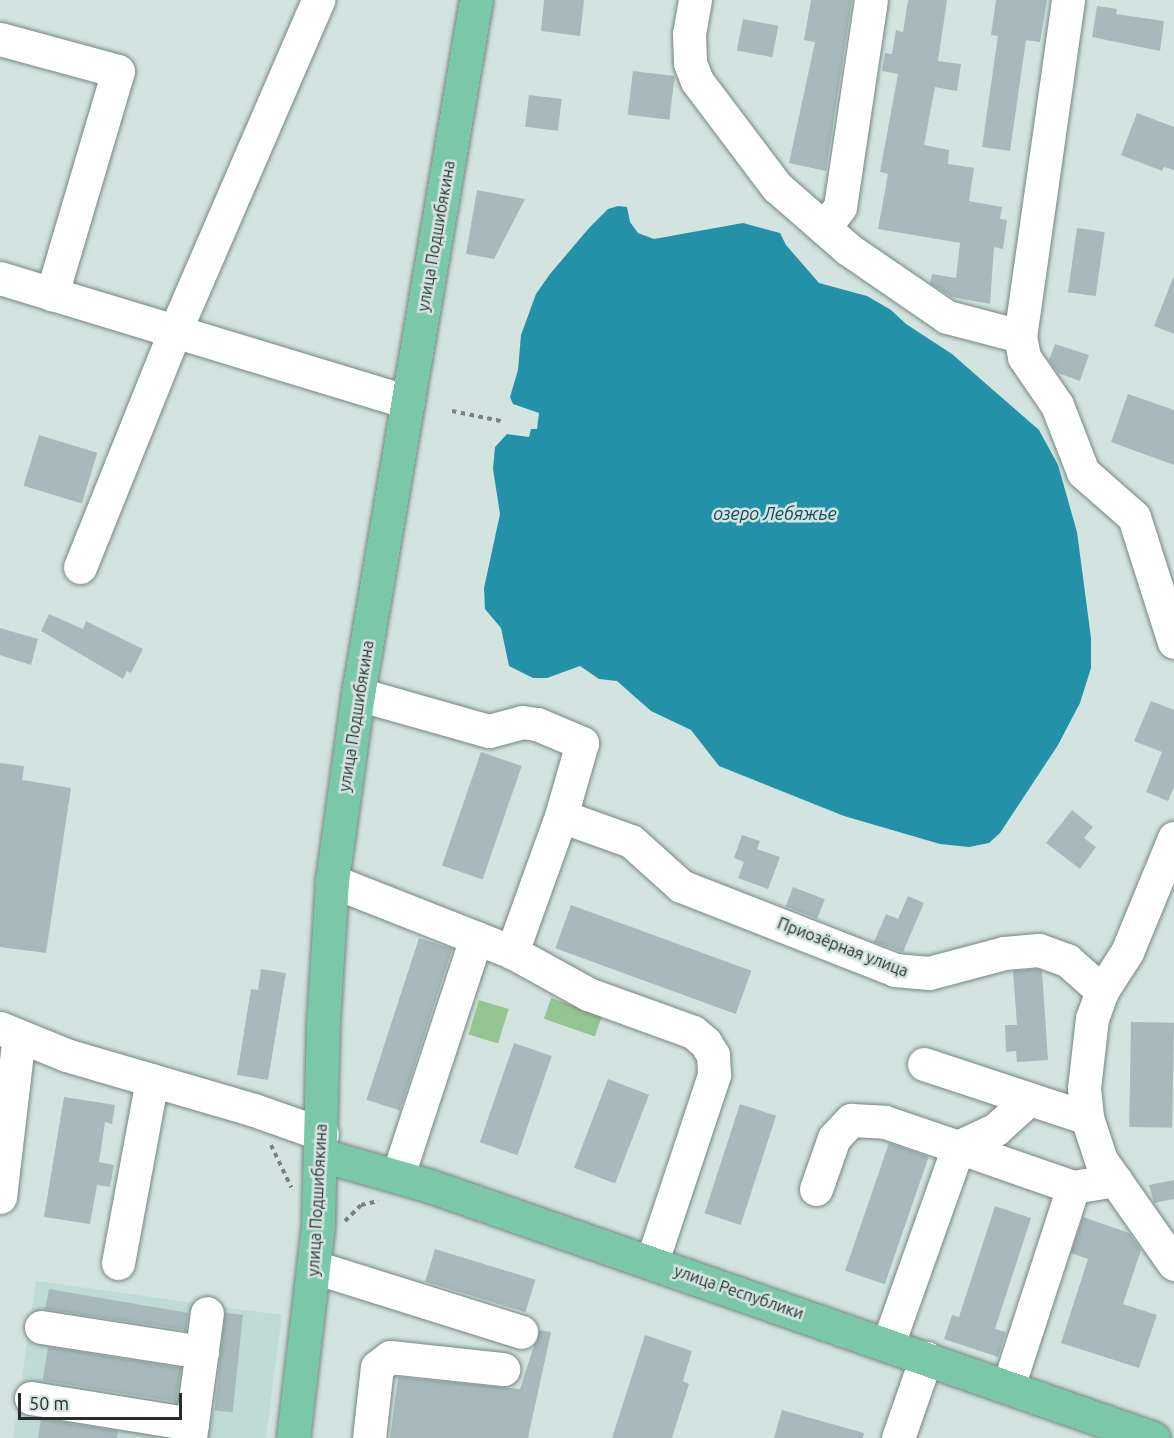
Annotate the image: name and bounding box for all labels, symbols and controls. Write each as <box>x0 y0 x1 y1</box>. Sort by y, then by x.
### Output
street label: улица Подшибякина <box>413 159 459 313</box>
water label: озеро Лебяжье <box>713 502 837 524</box>
street label: улица Подшибякина <box>335 639 377 793</box>
street label: Приозёрная улица <box>775 913 911 981</box>
street label: улица Подшибякина <box>303 1123 331 1277</box>
street label: улица Республики <box>672 1261 806 1323</box>
scale bar <box>21 1381 184 1419</box>
text: 50 m <box>29 1393 69 1413</box>

